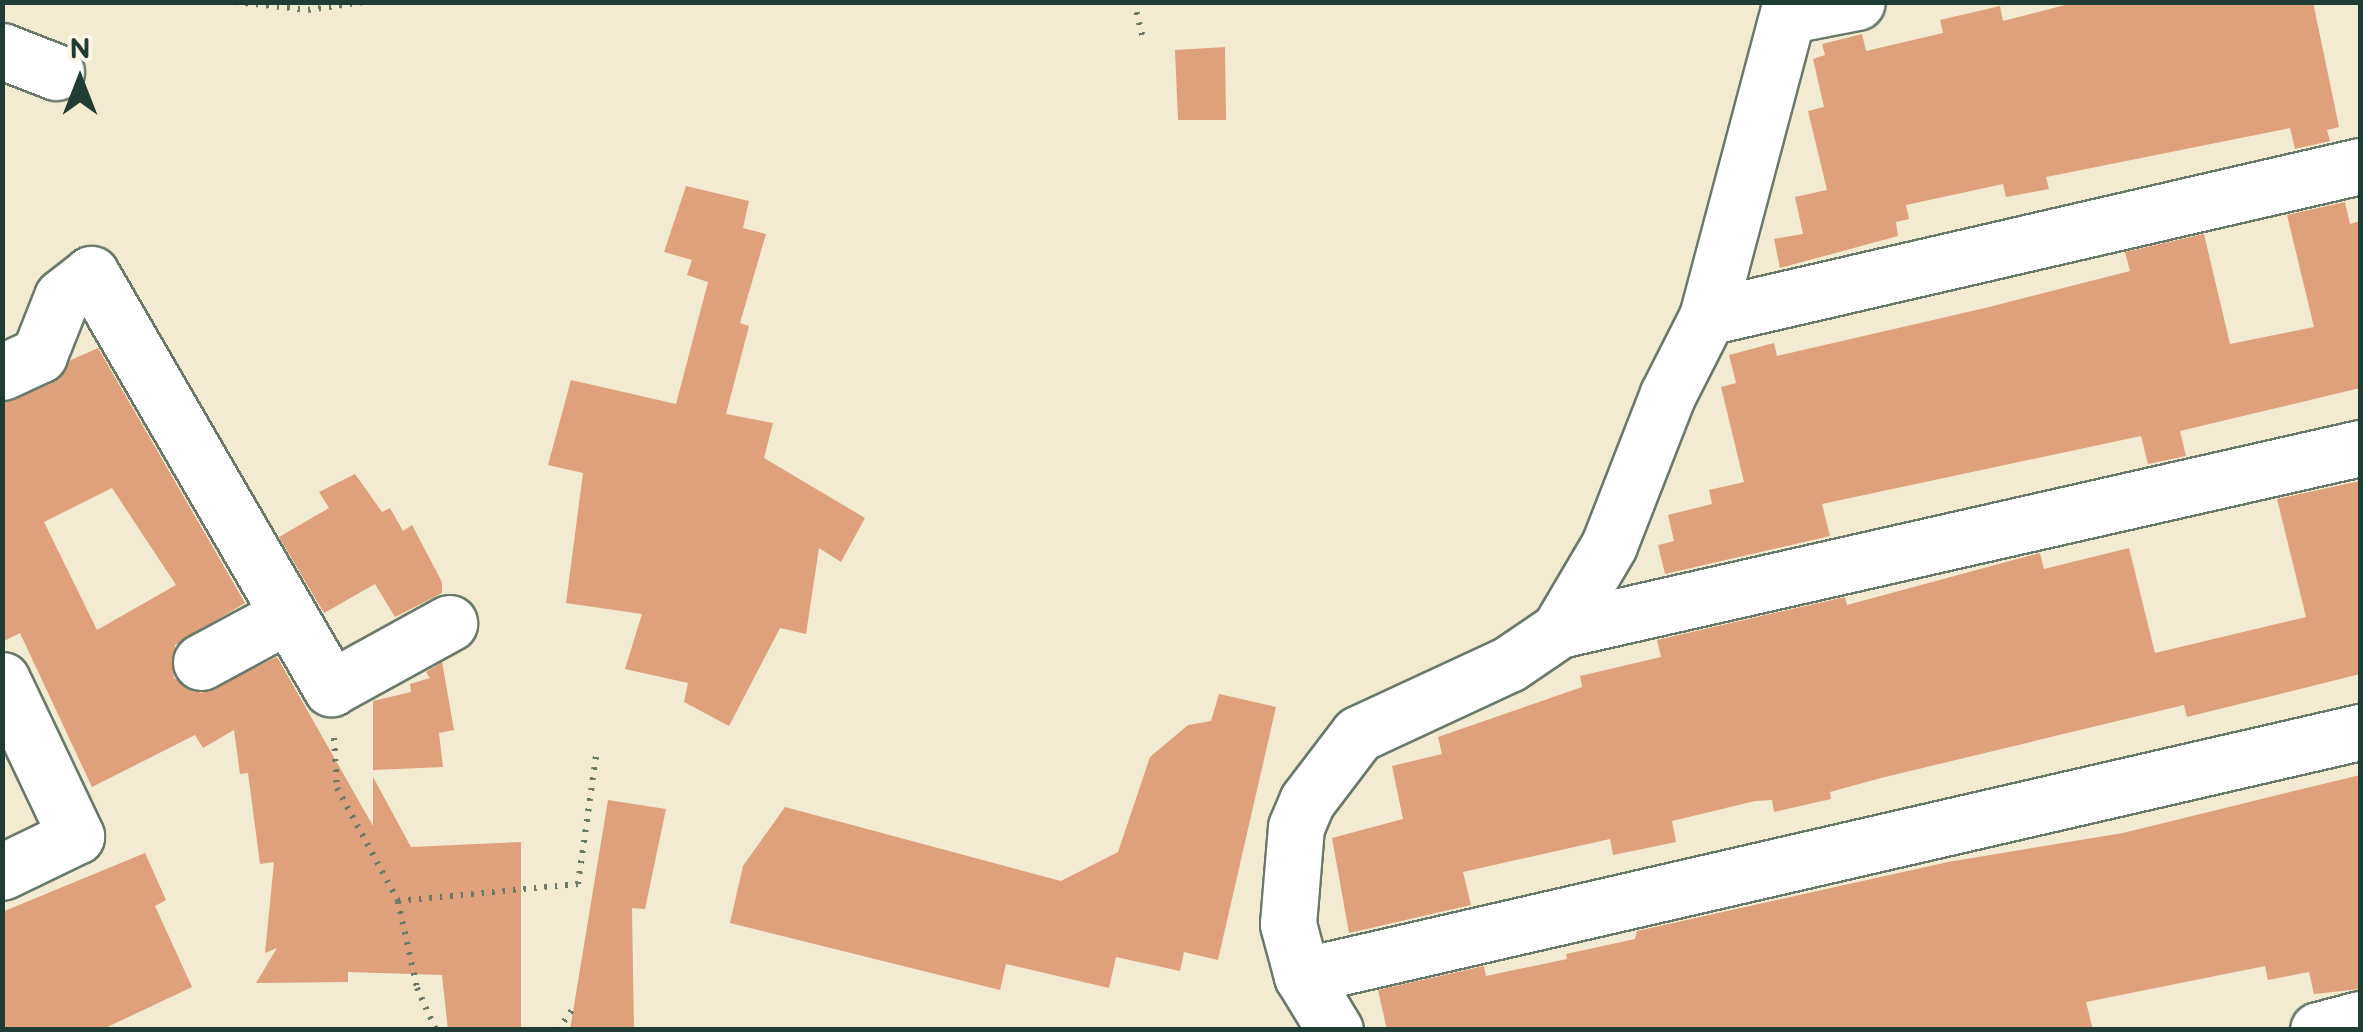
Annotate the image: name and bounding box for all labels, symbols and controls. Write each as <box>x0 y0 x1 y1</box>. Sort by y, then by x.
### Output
north arrow <box>30 30 130 130</box>
text: N <box>69 33 91 66</box>

